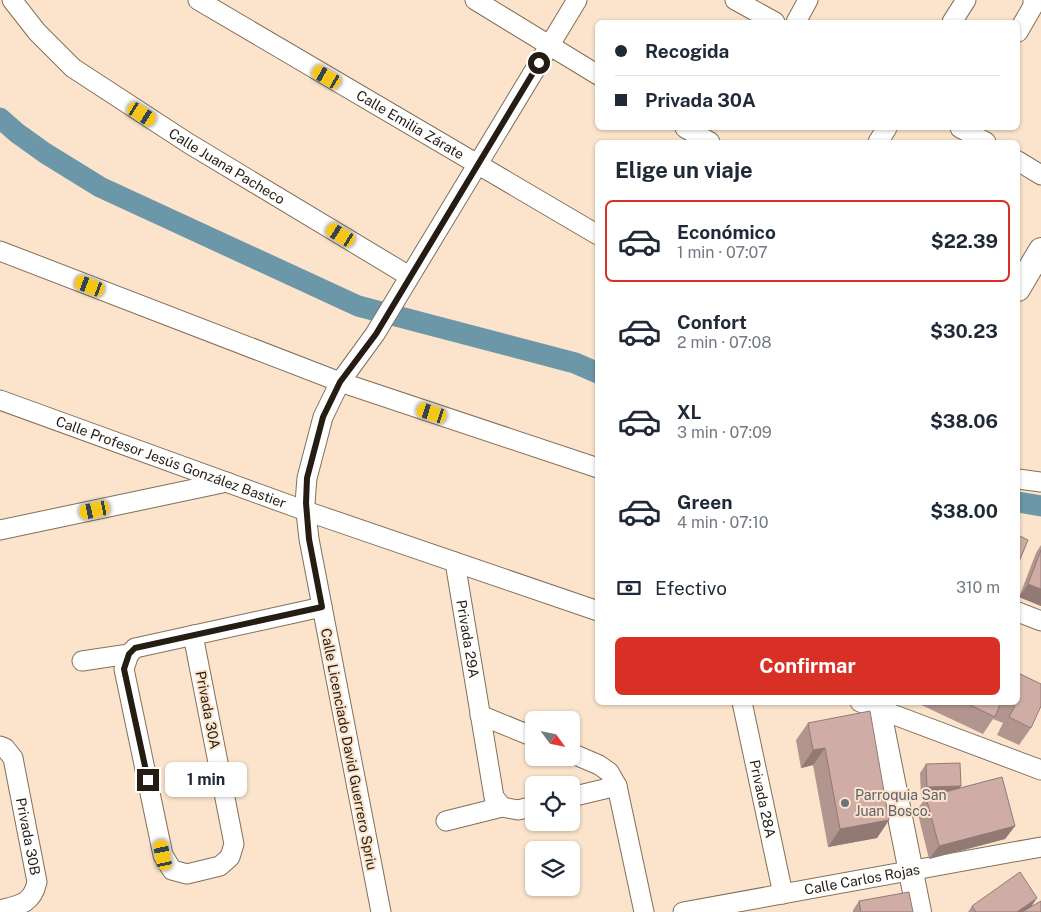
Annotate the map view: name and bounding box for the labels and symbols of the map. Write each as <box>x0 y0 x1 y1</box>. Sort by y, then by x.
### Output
route start <box>528 52 550 74</box>
car <box>310 63 343 91</box>
street label: Calle Emilia Zárate <box>353 87 467 162</box>
car <box>125 100 158 128</box>
street label: Calle Juana Pacheco <box>166 125 288 207</box>
car <box>324 221 357 249</box>
car <box>73 274 106 298</box>
car <box>415 401 448 425</box>
street label: Calle Profesor Jesús González Bastier <box>54 413 288 511</box>
car <box>78 500 111 520</box>
street label: Privada 29A <box>453 599 482 679</box>
street label: Calle Licenciado David Guerrero Spriu <box>318 627 380 871</box>
street label: Privada 30A <box>193 670 223 750</box>
north arrow <box>525 711 580 766</box>
street label: Privada 28A <box>747 758 779 839</box>
callout: 1 min <box>166 762 248 798</box>
route end <box>137 769 159 791</box>
place label: Parroquia San Juan Bosco. <box>855 787 947 819</box>
street label: Privada 30B <box>13 796 44 877</box>
marker: Parroquia San Juan Bosco. <box>839 797 851 809</box>
car <box>152 839 173 871</box>
street label: Calle Carlos Rojas <box>803 861 921 898</box>

